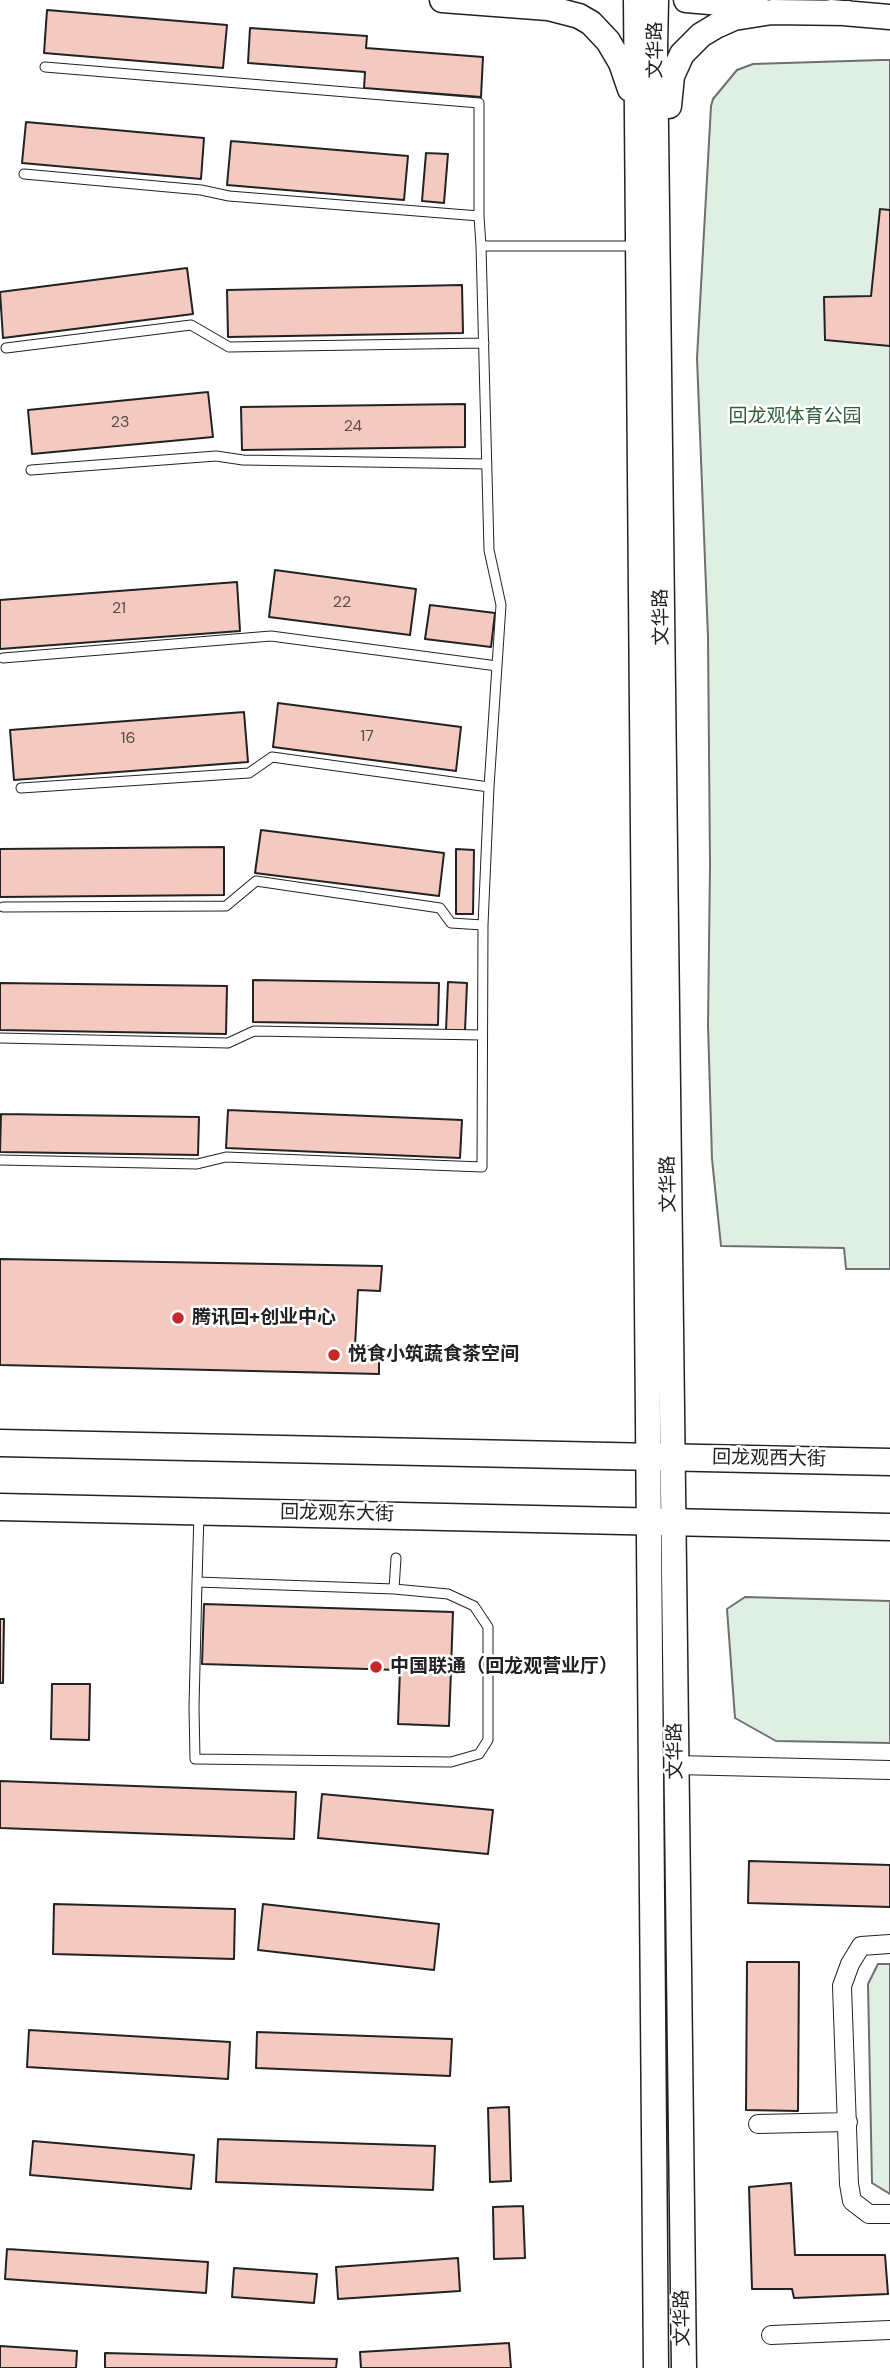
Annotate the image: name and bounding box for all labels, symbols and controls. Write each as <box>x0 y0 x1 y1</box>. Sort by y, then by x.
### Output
street label: 文华路 <box>645 22 667 78</box>
park label: 回龙观体育公园 <box>729 406 861 428</box>
house number: 23 <box>111 413 129 433</box>
house number: 24 <box>344 417 362 437</box>
street label: 文华路 <box>650 588 674 646</box>
house number: 22 <box>333 593 351 613</box>
house number: 21 <box>112 599 126 619</box>
house number: 17 <box>360 727 374 747</box>
house number: 16 <box>120 729 136 749</box>
street label: 文华路 <box>657 1155 681 1213</box>
place label: 腾讯回+创业中心 <box>192 1307 336 1329</box>
marker: 腾讯回+创业中心 <box>170 1310 186 1326</box>
place label: 悦食小筑蔬食茶空间 <box>348 1344 519 1366</box>
marker: 悦食小筑蔬食茶空间 <box>326 1347 342 1363</box>
street label: 回龙观西大街 <box>712 1447 826 1471</box>
street label: 回龙观东大街 <box>280 1502 394 1526</box>
place label: 中国联通（回龙观营业厅） <box>390 1656 618 1678</box>
marker: 中国联通（回龙观营业厅） <box>368 1659 384 1675</box>
street label: 文华路 <box>664 1722 688 1780</box>
street label: 文华路 <box>671 2289 695 2347</box>

